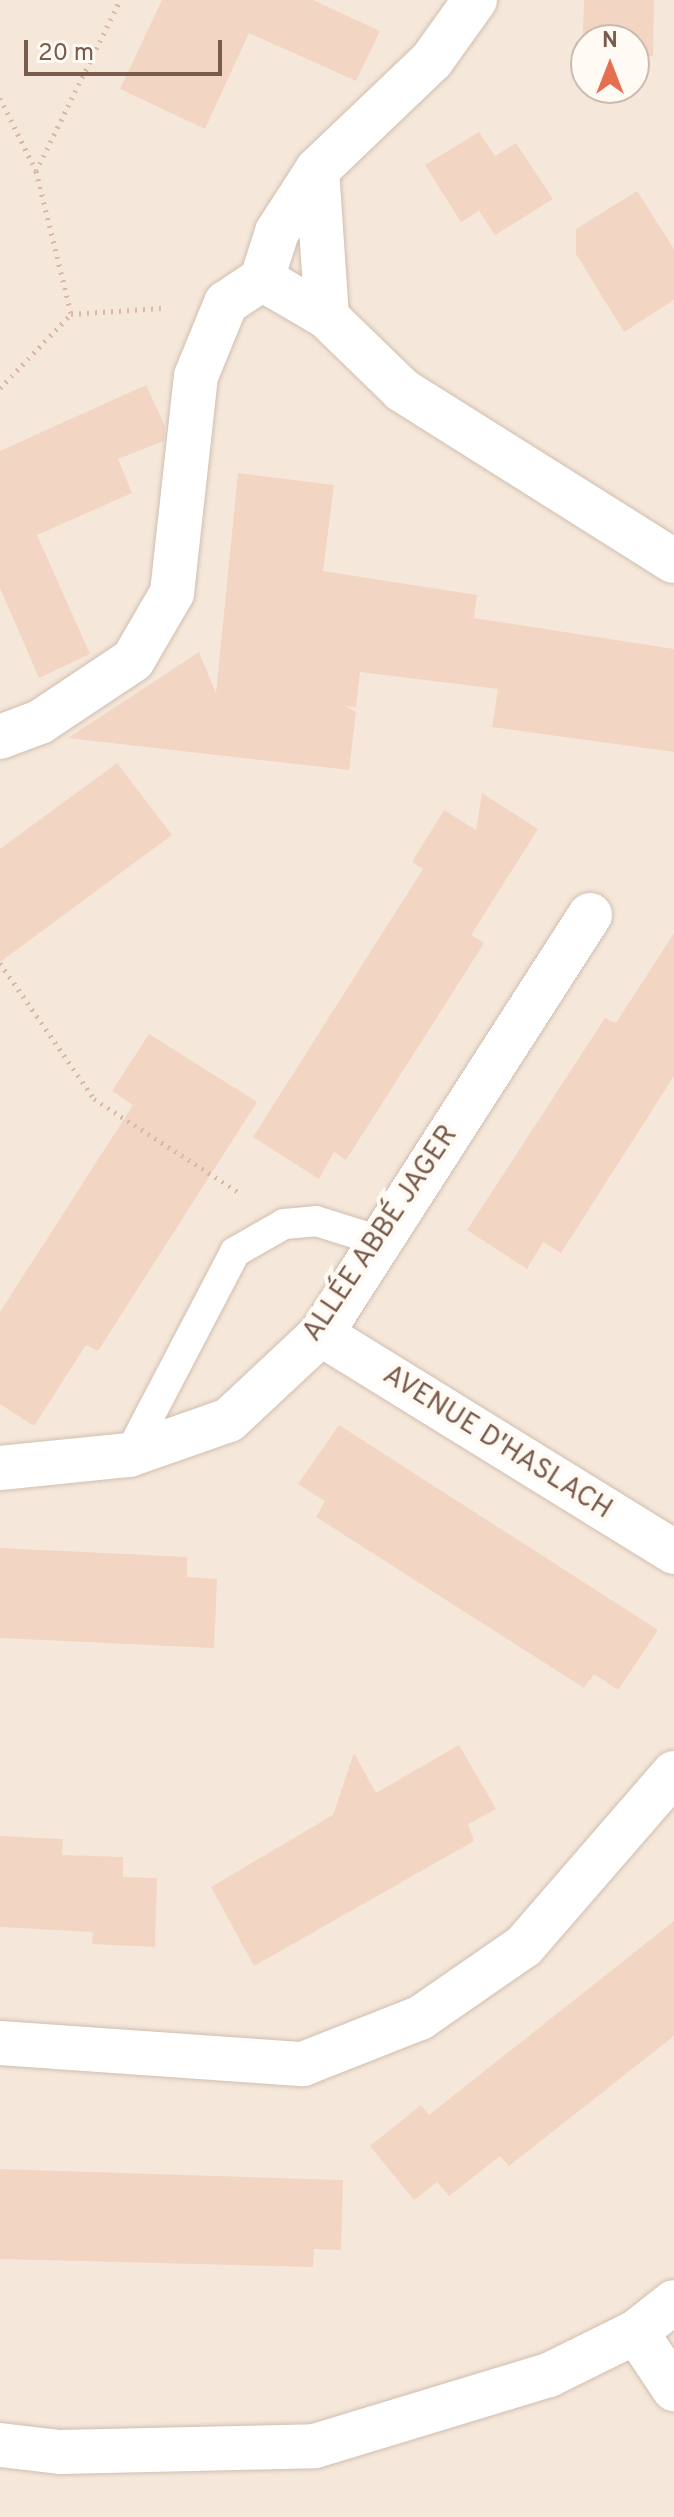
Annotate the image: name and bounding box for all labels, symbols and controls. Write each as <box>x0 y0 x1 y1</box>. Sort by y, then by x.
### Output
scale bar <box>28 24 226 74</box>
north arrow <box>570 24 650 104</box>
text: N <box>602 28 618 55</box>
text: 20 m <box>38 39 94 69</box>
street label: ALLÉE ABBÉ JAGER <box>296 1119 466 1349</box>
street label: AVENUE D'HASLACH <box>376 1359 618 1527</box>

